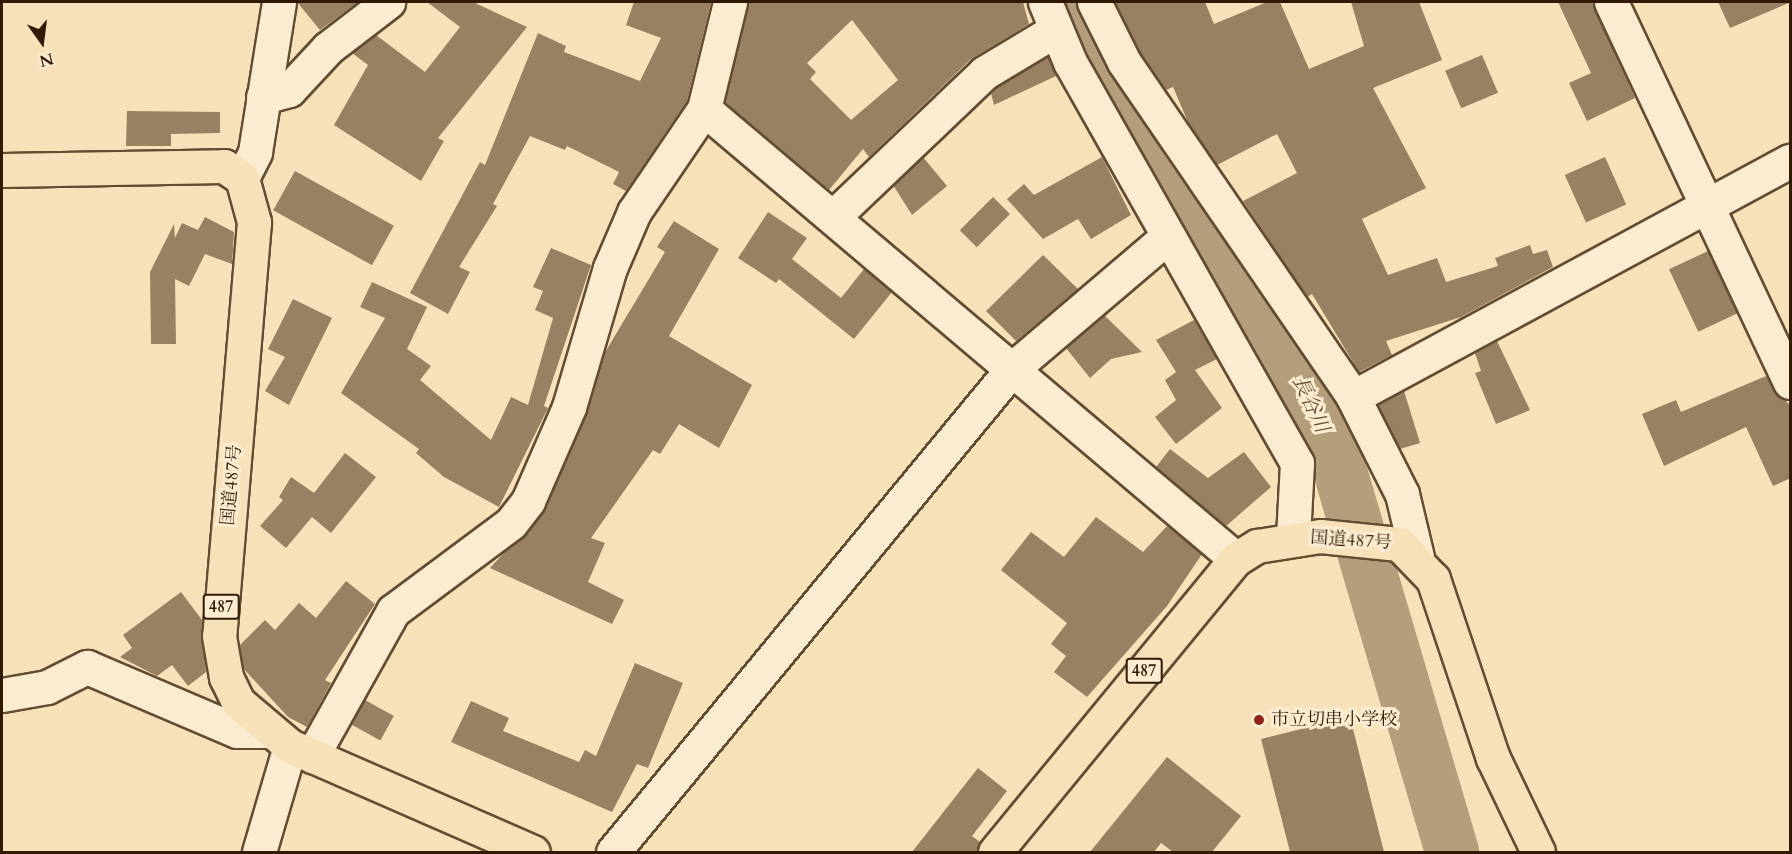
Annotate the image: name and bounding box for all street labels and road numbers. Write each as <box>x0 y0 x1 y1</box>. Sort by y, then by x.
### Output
street label: 国道487号 <box>218 443 246 527</box>
street label: 国道487号 <box>1310 527 1392 555</box>
road number: 487 <box>202 594 240 620</box>
road number: 487 <box>1124 658 1164 684</box>

